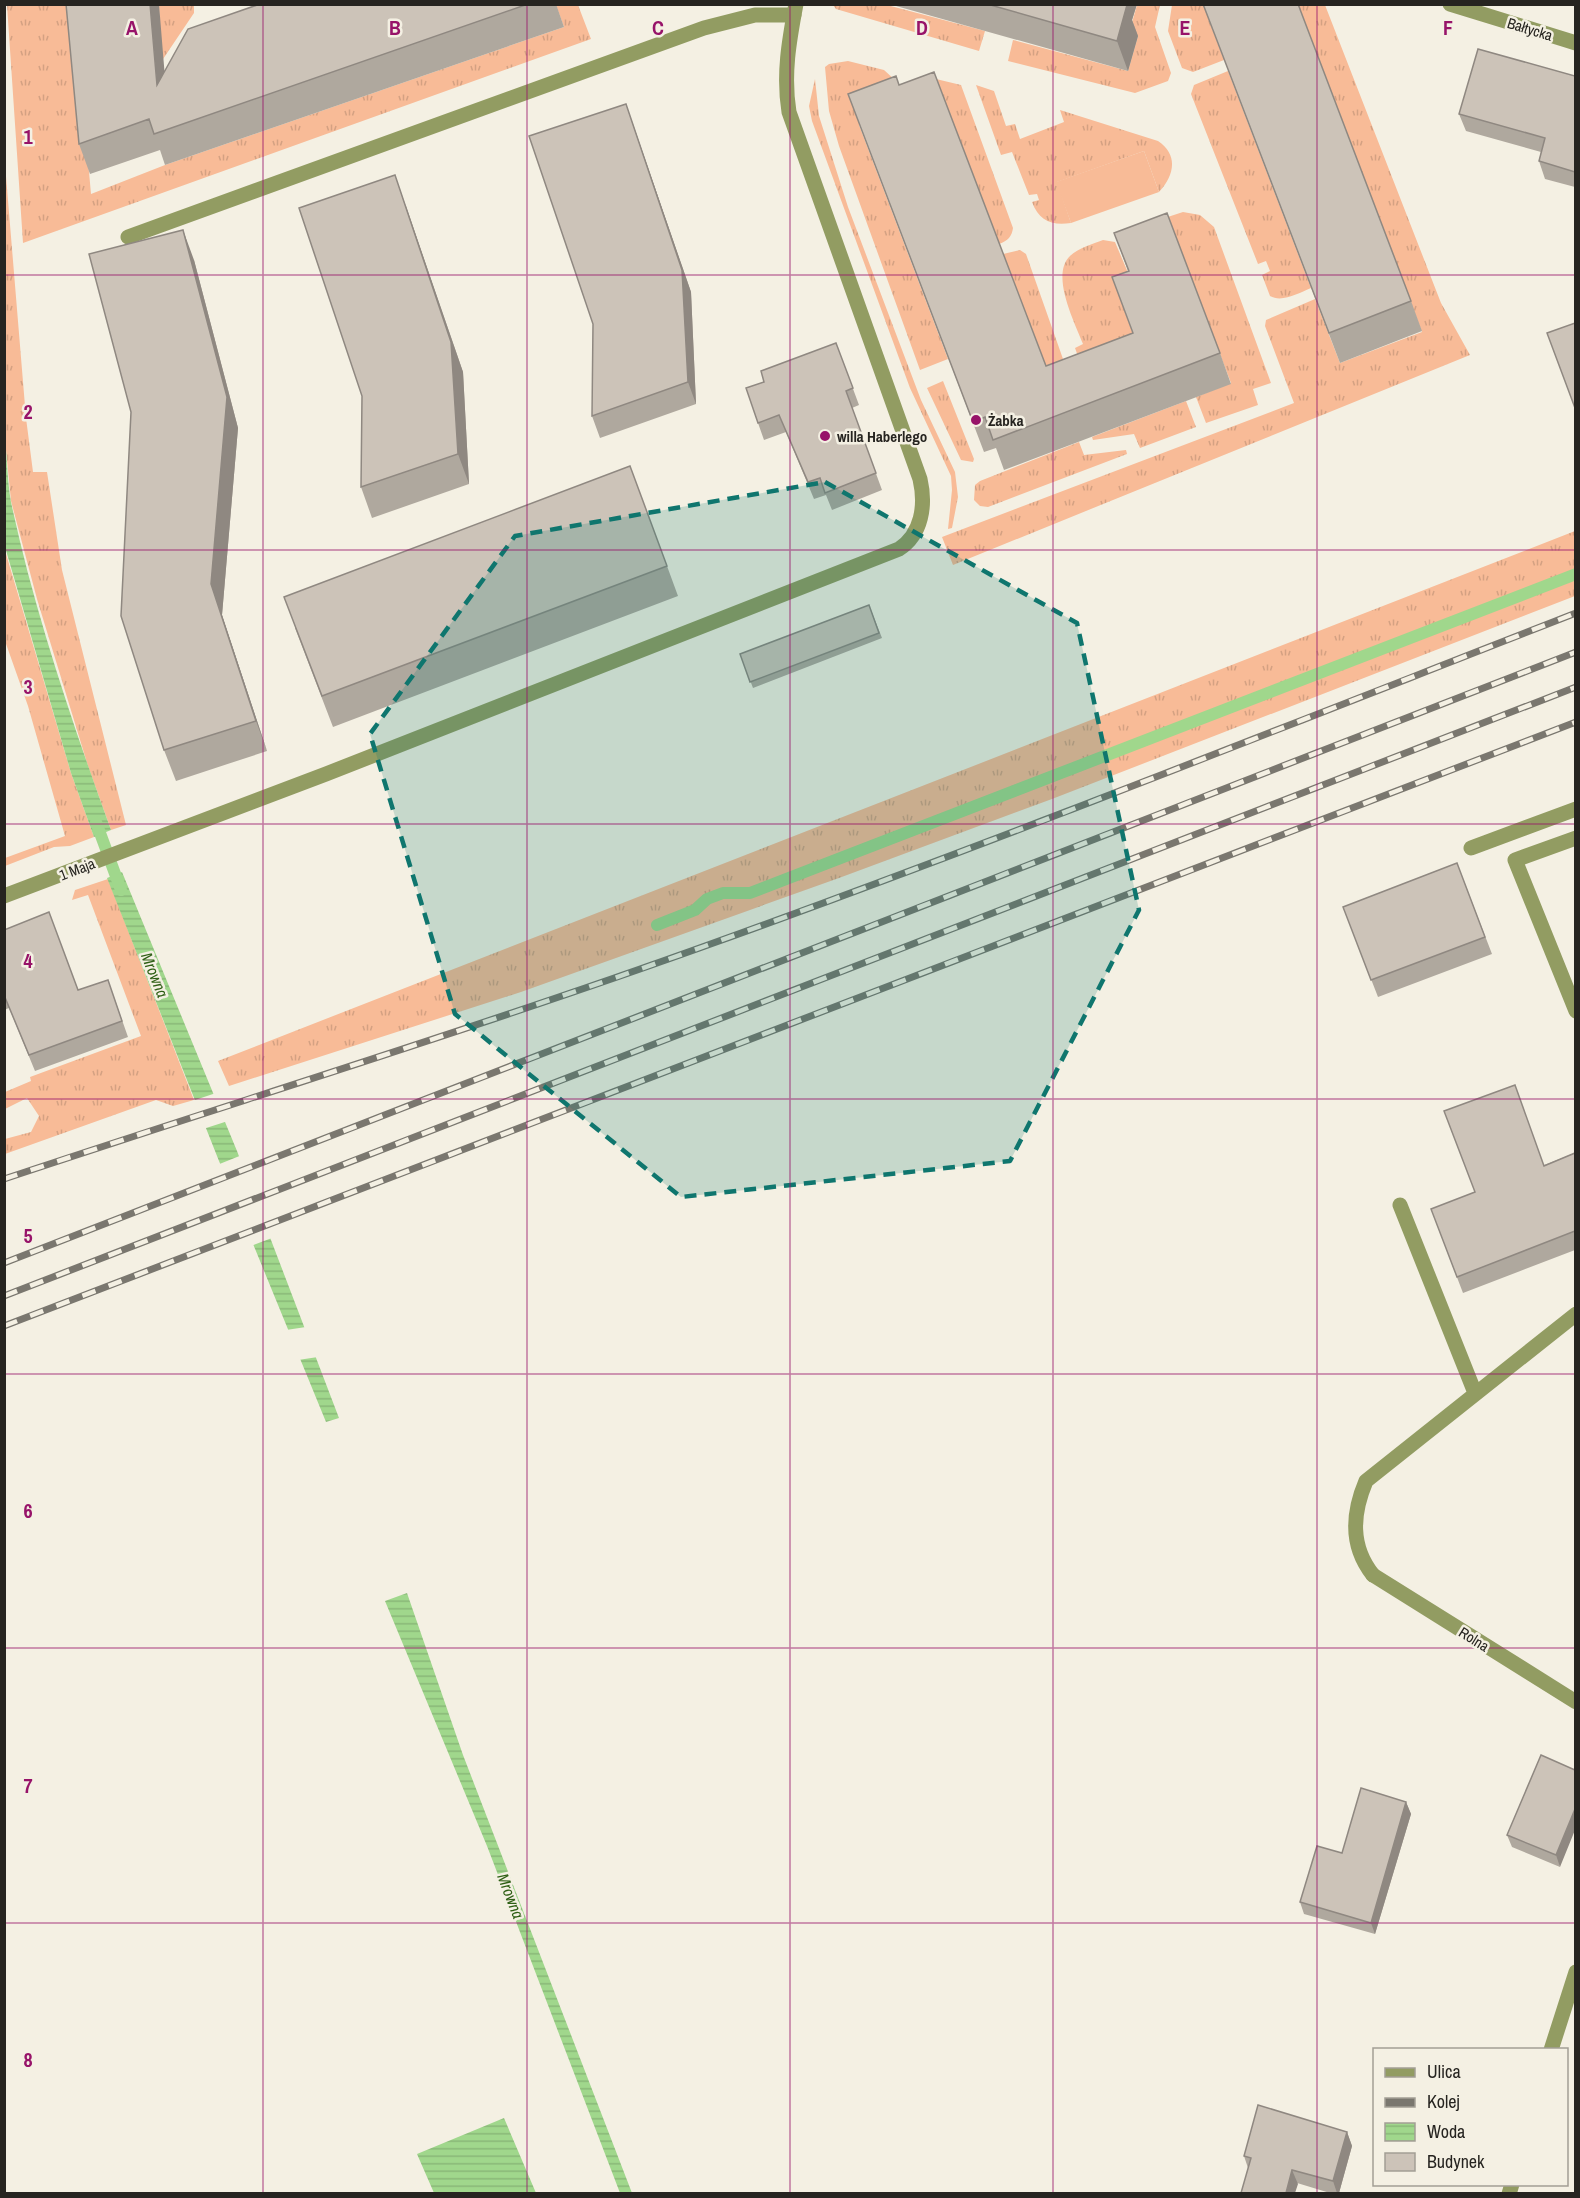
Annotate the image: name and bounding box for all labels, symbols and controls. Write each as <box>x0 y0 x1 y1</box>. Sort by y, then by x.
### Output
street label: Bałtycka <box>1505 12 1555 46</box>
text: A <box>126 14 138 41</box>
text: B <box>389 14 401 41</box>
text: C <box>652 14 664 41</box>
text: D <box>916 14 928 41</box>
text: E <box>1180 14 1191 41</box>
text: F <box>1443 14 1453 41</box>
text: 1 <box>23 123 33 150</box>
text: 2 <box>23 398 33 425</box>
place label: Żabka <box>988 410 1024 431</box>
marker: Żabka <box>969 413 983 427</box>
place label: willa Haberlego <box>837 426 927 447</box>
marker: willa Haberlego <box>818 429 832 443</box>
text: 3 <box>23 673 33 700</box>
street label: 1 Maja <box>56 853 98 885</box>
text: 4 <box>23 947 33 974</box>
water label: Mrowna <box>136 949 174 1001</box>
text: 5 <box>23 1222 33 1249</box>
text: 6 <box>23 1497 33 1524</box>
street label: Rolna <box>1455 1622 1493 1656</box>
text: 7 <box>23 1772 33 1799</box>
water label: Mrowna <box>492 1870 530 1922</box>
text: 8 <box>23 2046 33 2073</box>
legend <box>1373 2048 1568 2186</box>
text: Ulica <box>1427 2059 1461 2084</box>
text: Kolej <box>1427 2089 1460 2114</box>
text: Woda <box>1427 2119 1465 2144</box>
text: Budynek <box>1427 2149 1485 2174</box>

